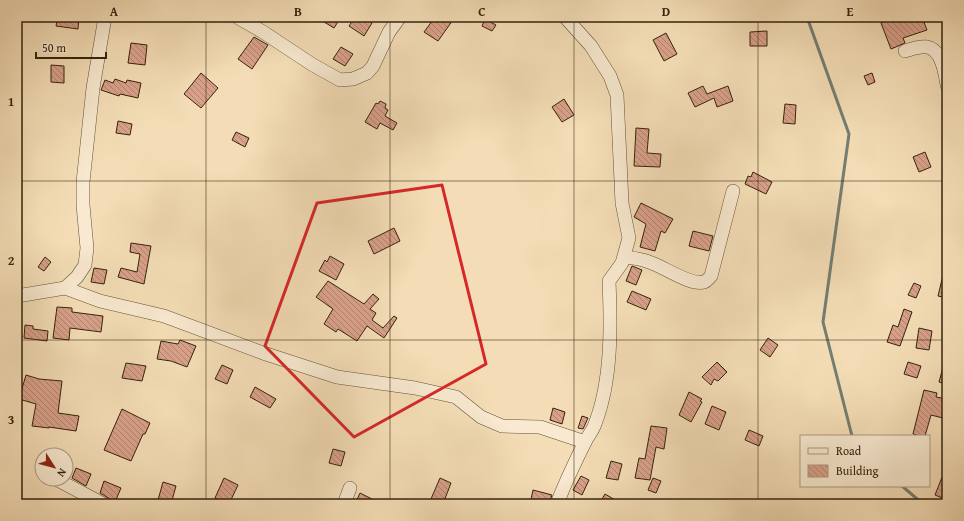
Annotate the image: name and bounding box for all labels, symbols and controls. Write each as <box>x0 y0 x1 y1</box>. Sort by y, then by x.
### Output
text: A <box>110 2 119 21</box>
text: B <box>294 2 302 21</box>
text: C <box>478 2 486 21</box>
text: D <box>662 2 670 21</box>
text: E <box>847 2 854 21</box>
scale bar <box>36 34 106 60</box>
text: 50 m <box>42 39 66 56</box>
text: 1 <box>8 92 14 111</box>
text: 2 <box>8 251 15 270</box>
text: 3 <box>8 410 14 429</box>
legend <box>800 435 930 487</box>
text: Road <box>836 442 862 459</box>
north arrow <box>34 447 74 487</box>
text: Building <box>836 462 879 479</box>
text: N <box>53 465 71 481</box>

